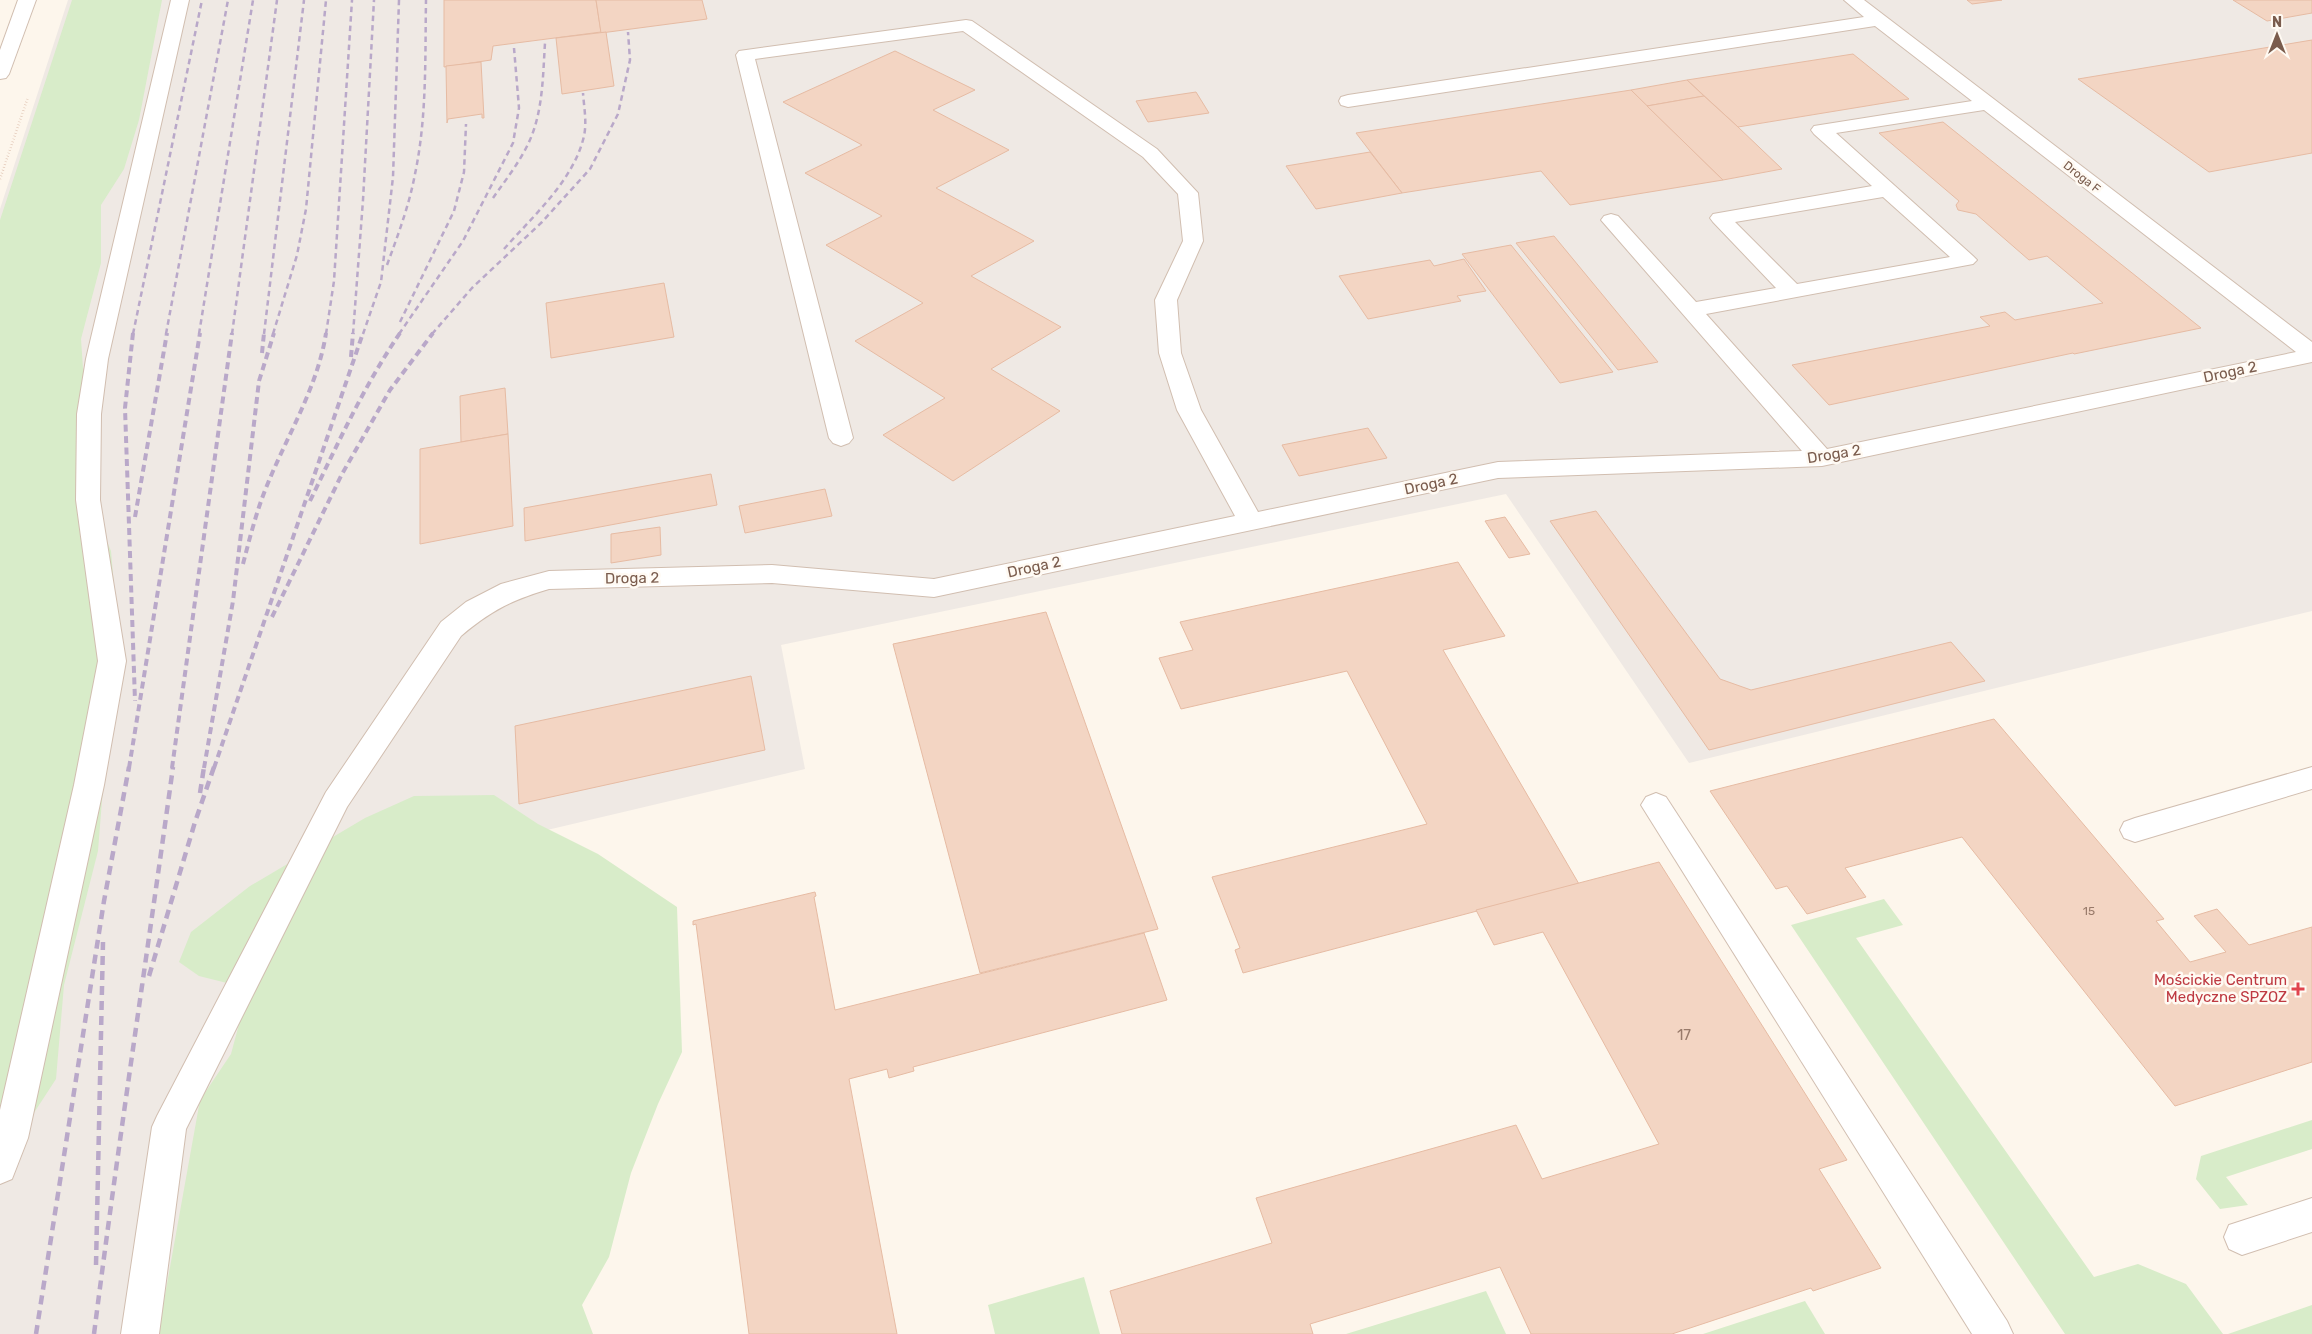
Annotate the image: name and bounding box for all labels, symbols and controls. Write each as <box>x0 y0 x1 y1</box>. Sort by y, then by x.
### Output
north arrow <box>2252 10 2302 60</box>
text: N <box>2272 14 2282 31</box>
street label: Droga F <box>2061 158 2103 196</box>
street label: Droga 2 <box>2202 358 2259 386</box>
street label: Droga 2 <box>1806 441 1862 467</box>
street label: Droga 2 <box>1403 470 1460 498</box>
street label: Droga 2 <box>1006 553 1063 581</box>
street label: Droga 2 <box>605 569 659 587</box>
house number: 15 <box>2083 904 2095 918</box>
place label: Mościckie Centrum Medyczne SPZOZ <box>2154 971 2287 1006</box>
marker: Mościckie Centrum Medyczne SPZOZ <box>2291 982 2305 996</box>
house number: 17 <box>1677 1026 1691 1044</box>

